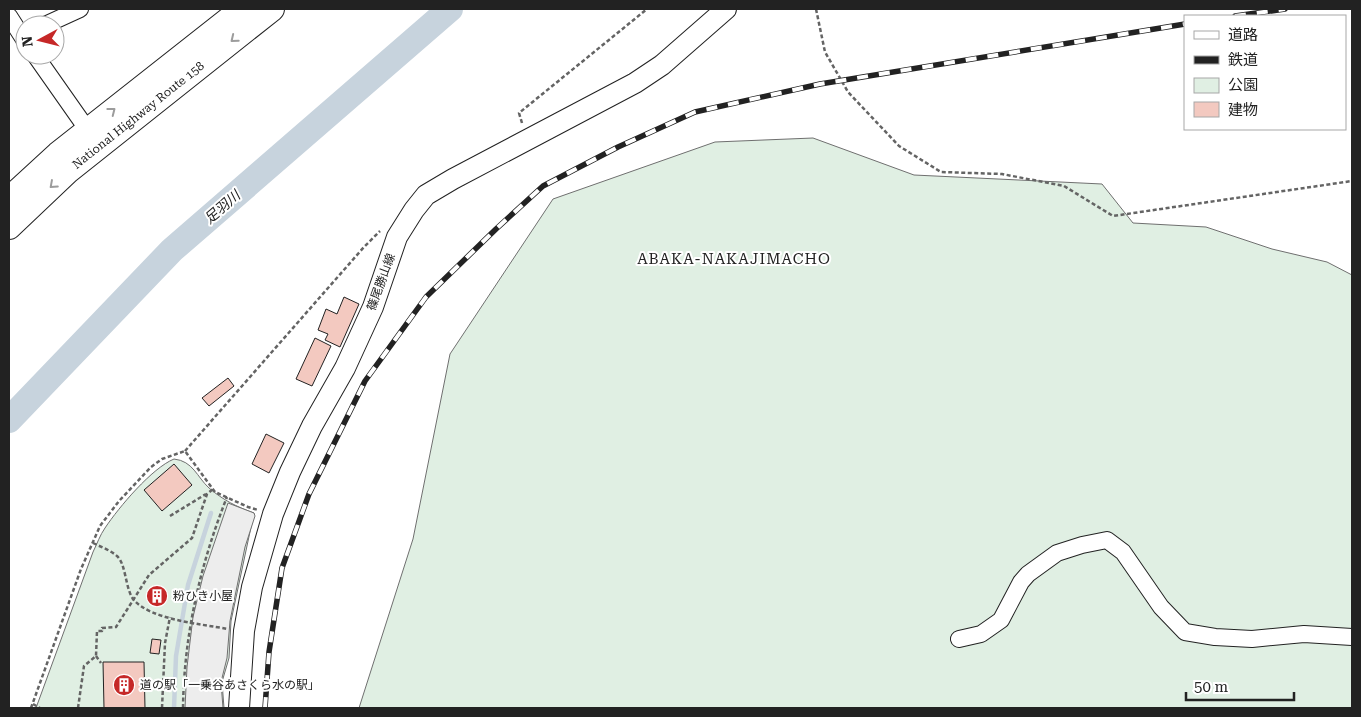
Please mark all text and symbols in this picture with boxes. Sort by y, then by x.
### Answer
north arrow [15,15,65,65]
legend [1184,15,1346,130]
text: 道路 [1228,26,1258,44]
one-way arrow [230,34,239,43]
text: N [18,35,36,48]
text: 鉄道 [1228,51,1258,69]
street label: National Highway Route 158 [70,59,207,172]
text: 公園 [1228,76,1258,94]
text: 建物 [1228,101,1258,119]
one-way arrow [107,107,116,116]
one-way arrow [49,179,58,188]
water label: 足羽川 [201,186,245,227]
district label: ABAKA-NAKAJIMACHO [637,250,831,268]
street label: 篠尾勝山線 [364,251,398,313]
building icon: 粉ひき小屋 [145,584,169,608]
place label: 粉ひき小屋 [173,589,233,603]
scale bar [1186,670,1294,702]
building icon: 道の駅「一乗谷あさくら水の駅」 [112,673,136,697]
place label: 道の駅「一乗谷あさくら水の駅」 [140,678,320,692]
text: 50 m [1194,678,1229,696]

